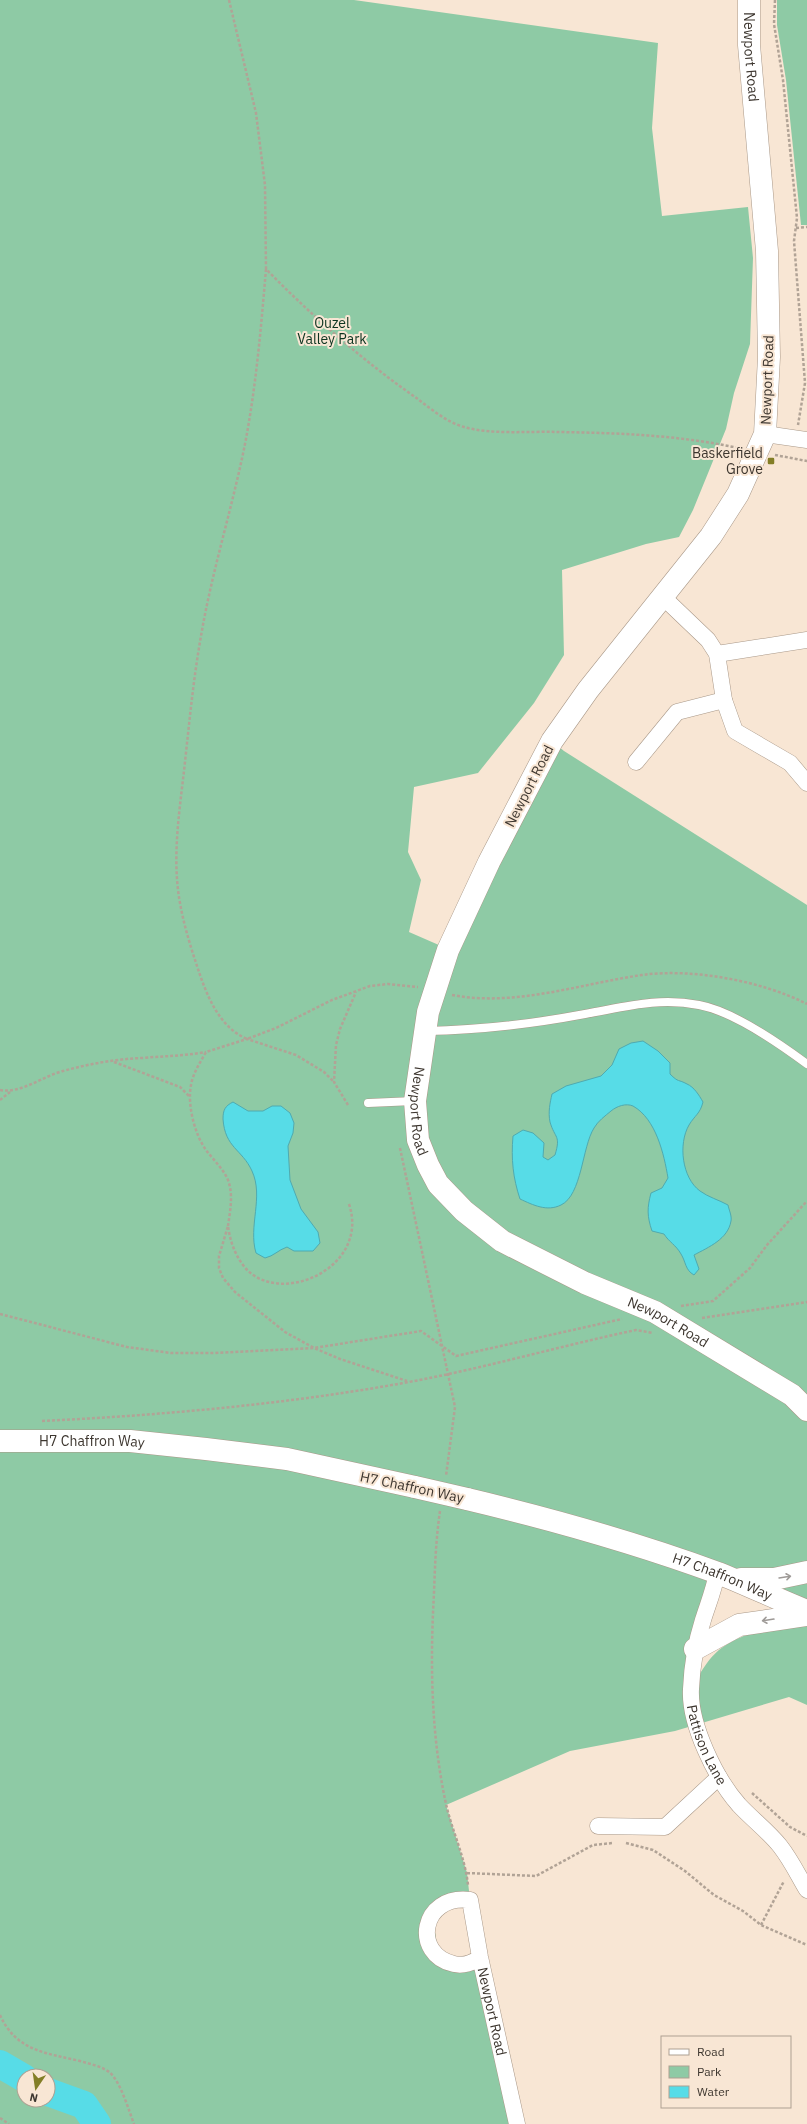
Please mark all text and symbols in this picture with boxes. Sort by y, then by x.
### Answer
street label: Newport Road [740,12,763,103]
park label: Ouzel Valley Park [297,314,367,348]
street label: Newport Road [756,335,778,425]
place label: Baskerfield Grove [692,444,763,478]
marker: Baskerfield Grove [766,456,776,466]
street label: Newport Road [501,742,557,830]
street label: Newport Road [406,1065,432,1158]
street label: Newport Road [625,1293,712,1351]
street label: H7 Chaffron Way [39,1432,146,1452]
street label: H7 Chaffron Way [358,1467,466,1507]
street label: H7 Chaffron Way [670,1549,775,1604]
one-way arrow [778,1573,791,1581]
one-way arrow [762,1616,775,1624]
street label: Pattison Lane [683,1703,731,1789]
street label: Newport Road [474,1966,511,2057]
legend [661,2036,791,2108]
text: Road [697,2044,725,2059]
text: Park [697,2064,722,2079]
north arrow [16,2068,56,2108]
text: Water [697,2084,730,2099]
text: N [28,2090,39,2105]

